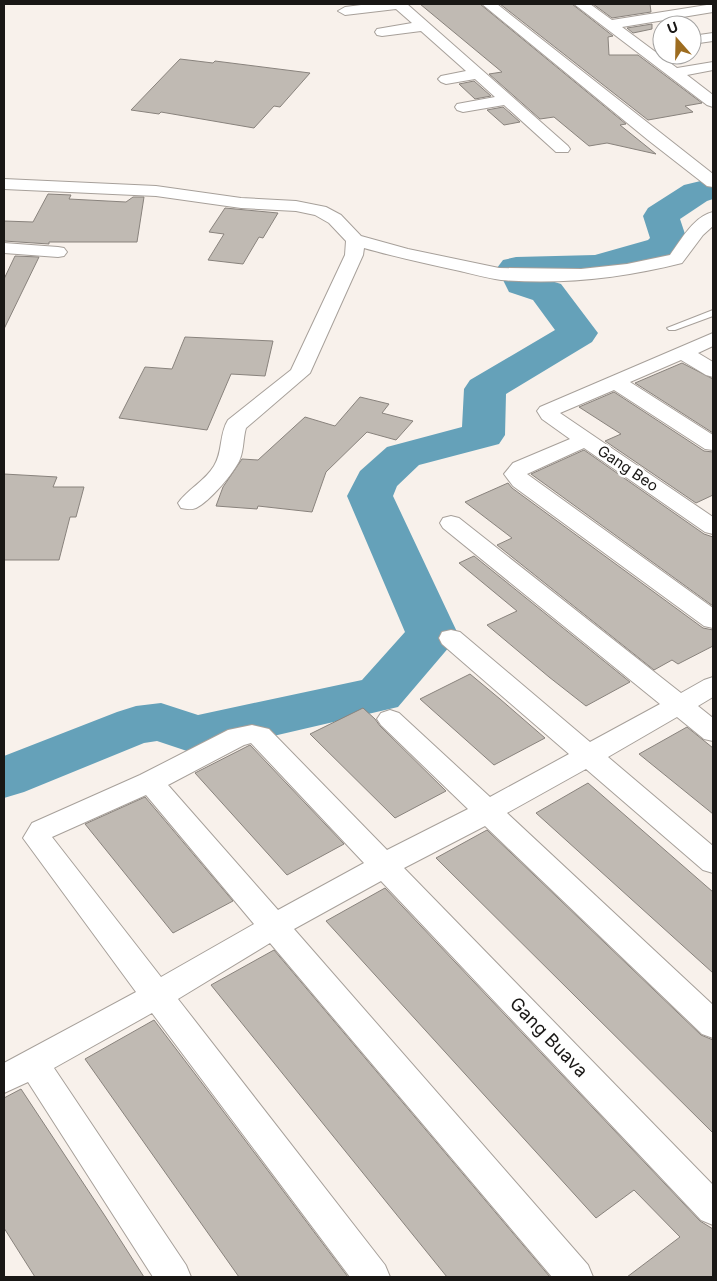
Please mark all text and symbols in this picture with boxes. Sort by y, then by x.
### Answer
north arrow [652,15,702,65]
text: U [665,18,680,37]
street label: Gang Beo [594,441,662,495]
street label: Gang Buava [506,993,592,1081]

